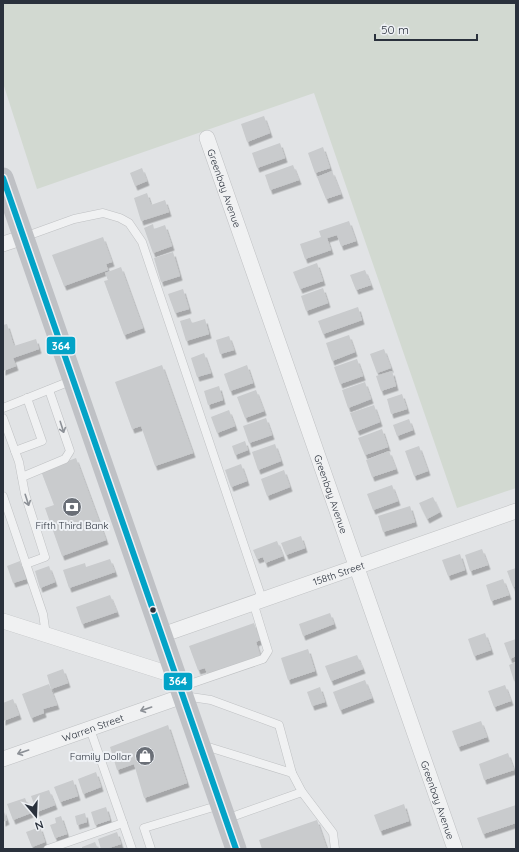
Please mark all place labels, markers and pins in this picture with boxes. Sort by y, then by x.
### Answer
bank icon: Fifth Third Bank [61,496,83,518]
place label: Fifth Third Bank [35,519,109,532]
unlabelled marker [148,605,158,615]
shop icon: Family Dollar [134,745,156,767]
place label: Family Dollar [70,750,131,763]

